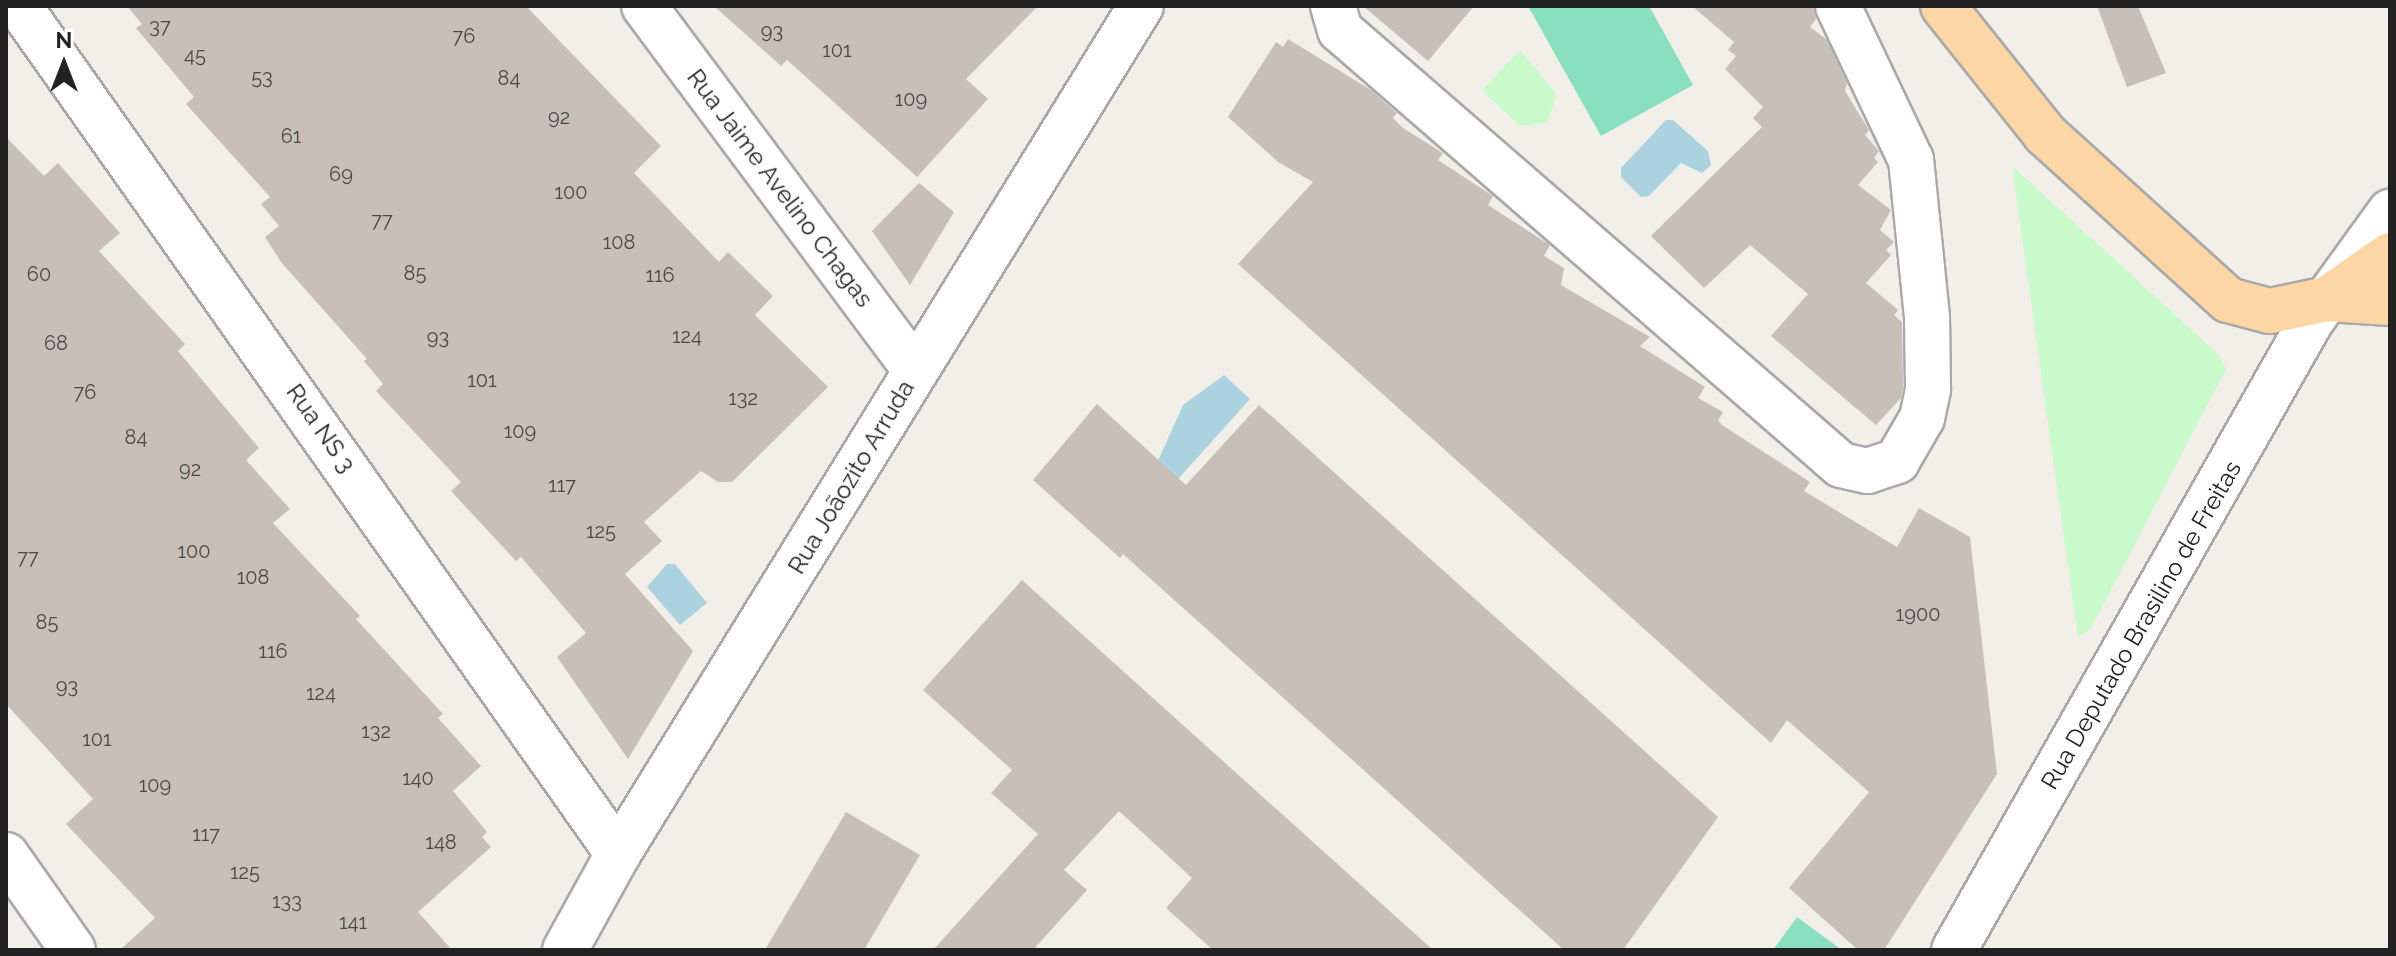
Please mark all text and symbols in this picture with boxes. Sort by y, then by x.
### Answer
house number: 37 [149,14,171,38]
house number: 93 [761,19,783,43]
north arrow [24,24,104,104]
house number: 76 [453,24,475,48]
text: N [56,27,72,53]
house number: 101 [822,38,852,62]
house number: 45 [184,43,206,67]
street label: Rua Jaime Avelino Chagas [681,63,879,313]
house number: 53 [251,65,273,89]
house number: 84 [498,66,520,90]
house number: 109 [895,87,927,111]
house number: 92 [548,105,570,129]
house number: 61 [281,124,301,148]
house number: 69 [329,162,353,186]
house number: 100 [554,180,588,204]
house number: 77 [371,208,393,232]
house number: 108 [603,230,635,254]
house number: 85 [404,261,426,285]
house number: 60 [27,262,51,286]
house number: 116 [645,263,675,287]
house number: 124 [672,324,702,348]
house number: 93 [427,325,449,349]
house number: 68 [44,331,68,355]
house number: 101 [467,368,497,392]
street label: Rua Joãozito Arruda [781,374,921,580]
street label: Rua NS 3 [280,378,362,478]
house number: 76 [74,380,96,404]
house number: 132 [728,386,758,410]
house number: 109 [504,419,536,443]
house number: 84 [125,425,147,449]
street label: Rua Deputado Brasilino de Freitas [2035,456,2247,794]
house number: 92 [179,457,201,481]
house number: 117 [548,473,576,497]
house number: 125 [586,519,616,543]
house number: 100 [177,539,211,563]
house number: 77 [17,545,39,569]
house number: 108 [237,565,269,589]
house number: 1900 [1896,602,1940,626]
house number: 85 [36,610,58,634]
house number: 116 [258,639,288,663]
house number: 93 [56,674,78,698]
house number: 124 [306,681,336,705]
house number: 132 [361,719,391,743]
house number: 101 [82,727,112,751]
house number: 140 [402,766,434,790]
house number: 109 [139,773,171,797]
house number: 117 [192,822,220,846]
house number: 148 [425,830,457,854]
house number: 125 [230,860,260,884]
house number: 133 [272,889,302,913]
house number: 141 [339,910,367,934]

